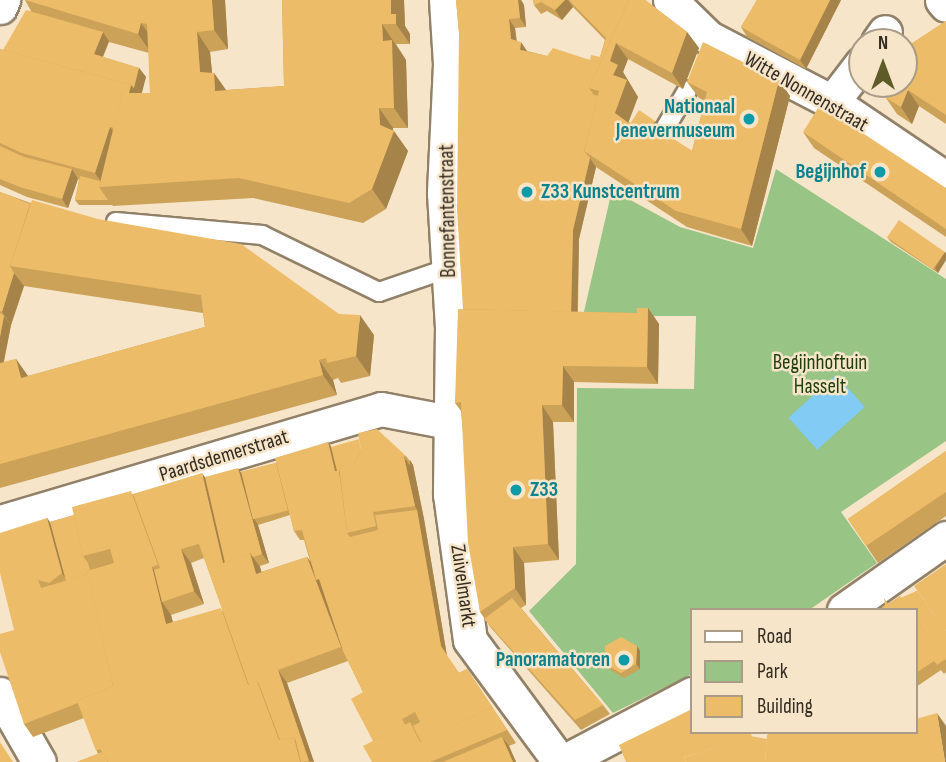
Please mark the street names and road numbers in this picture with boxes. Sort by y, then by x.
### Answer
street label: Witte Nonnenstraat [740,46,872,138]
street label: Bonnefantenstraat [434,144,462,278]
street label: Paardsdemerstraat [156,424,292,488]
street label: Zuivelmarkt [445,543,481,629]

